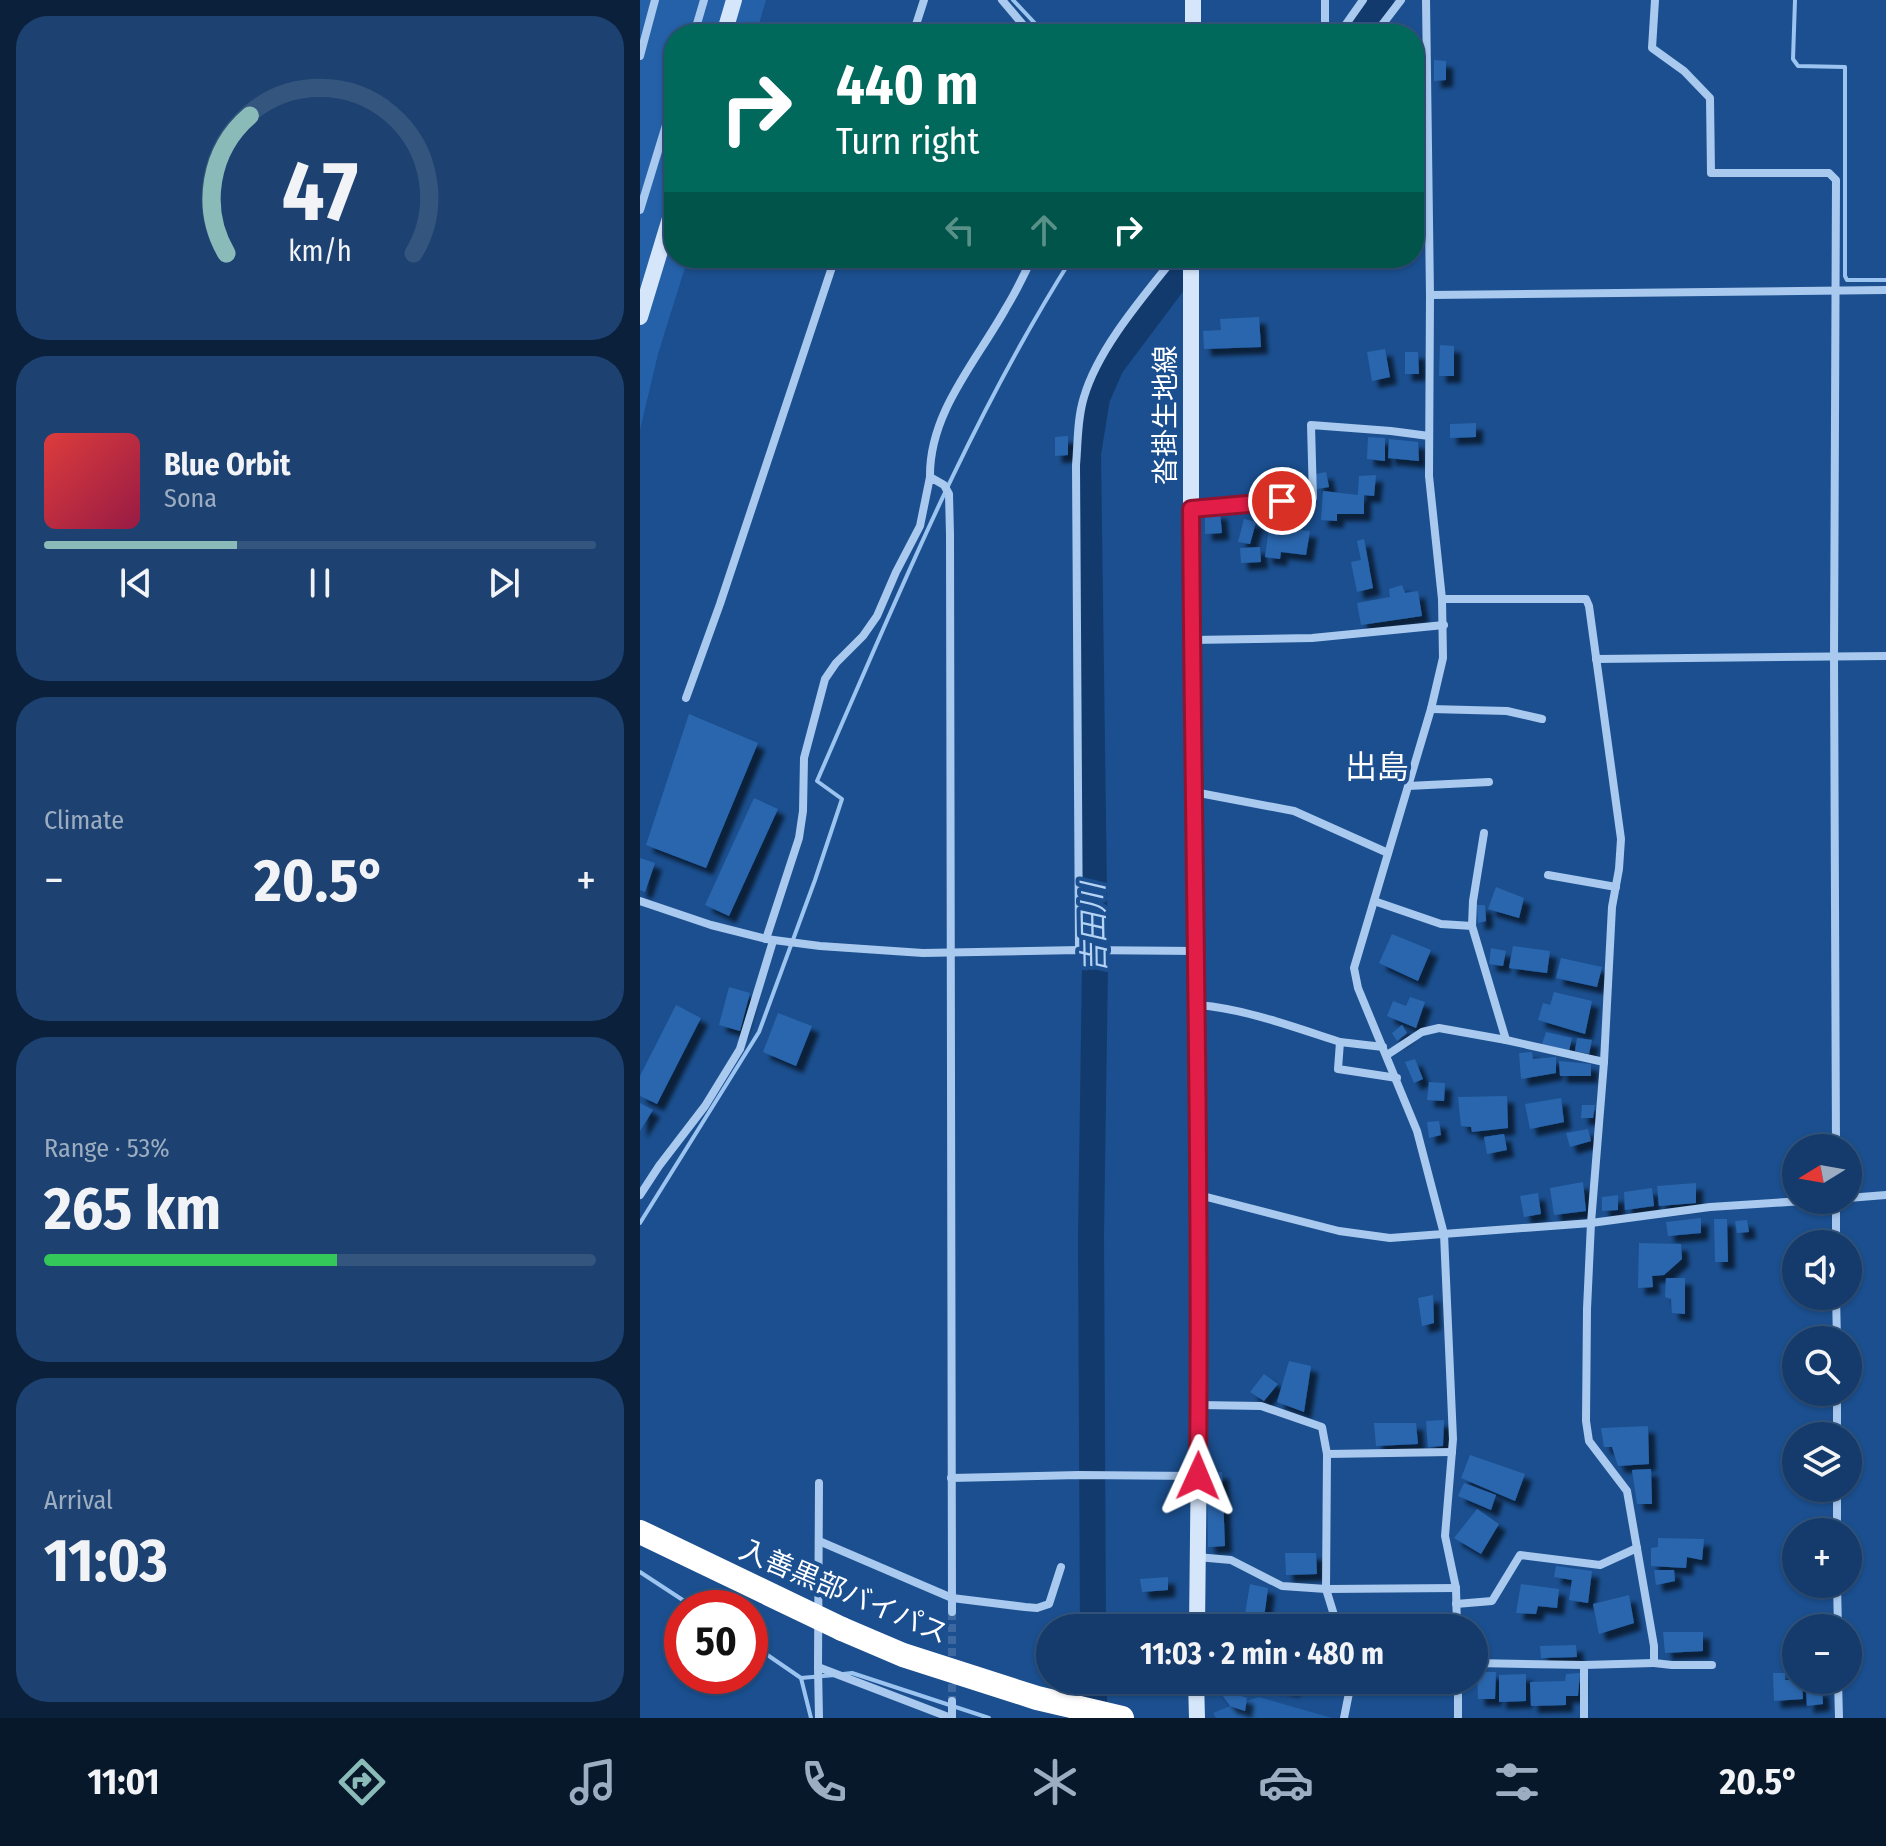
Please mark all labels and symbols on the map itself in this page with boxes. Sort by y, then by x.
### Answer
street label: 沓掛生地線 [1149,345,1182,485]
pin [1248,467,1316,535]
district label: 出島 [1345,748,1409,786]
water label: 吉田川 [1075,880,1113,973]
north arrow [1782,1134,1862,1214]
position arrow [1156,1434,1240,1518]
street label: 入善黒部バイパス [735,1533,953,1650]
speed limit sign: 50 [664,1590,768,1694]

